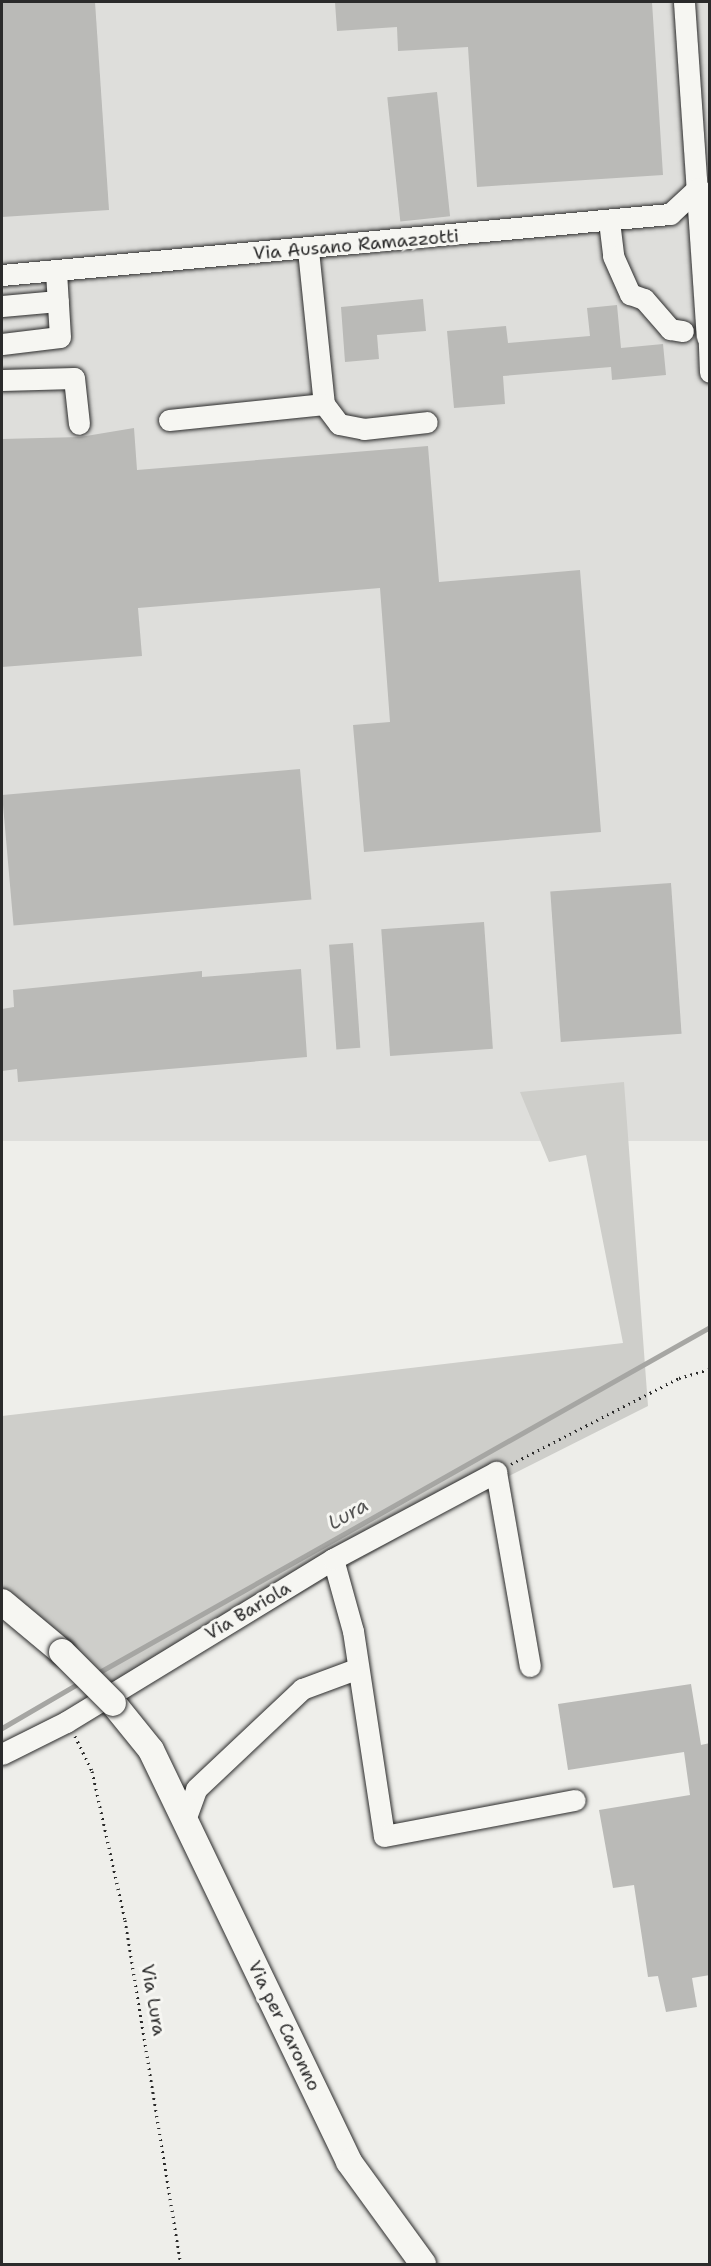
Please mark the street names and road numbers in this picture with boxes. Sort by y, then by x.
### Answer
street label: Via Ausano Ramazzotti [252,225,460,265]
street label: Via Bariola [201,1577,295,1645]
street label: Via per Caronno [243,1957,325,2095]
street label: Via Lura [136,1963,170,2037]

